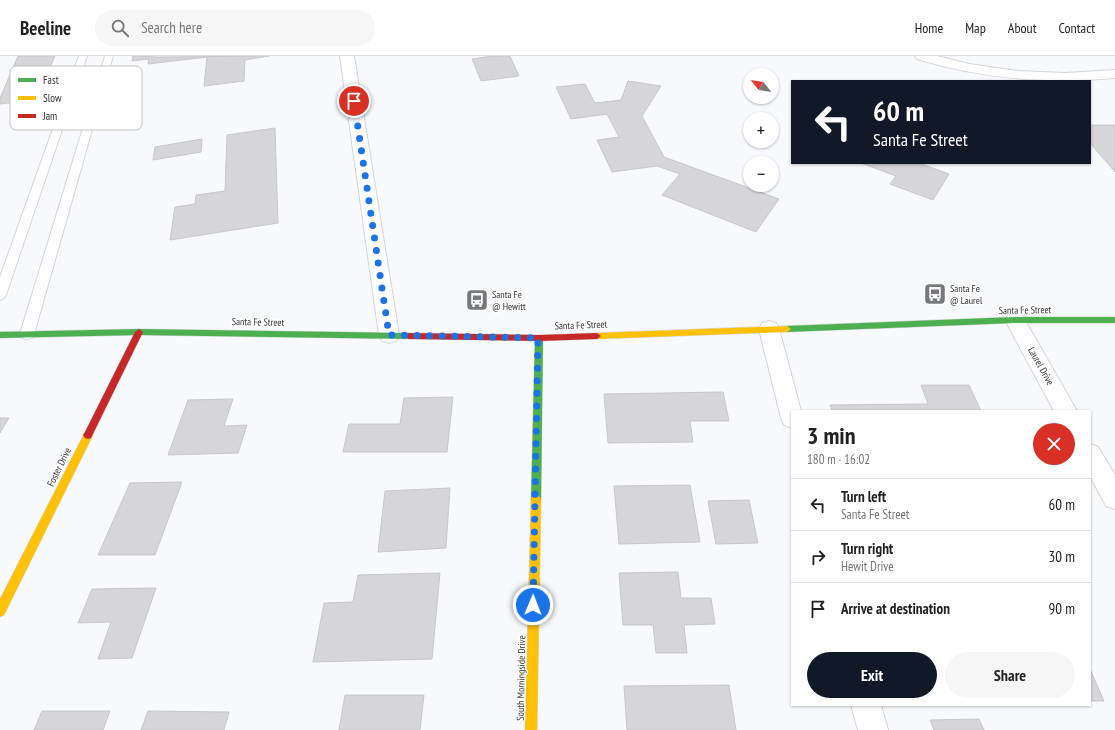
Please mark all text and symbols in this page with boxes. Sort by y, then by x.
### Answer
search box [95,10,375,46]
text: Beeline [20,16,71,40]
icon: search [109,17,131,39]
text: Search here [141,18,202,37]
text: Home [915,19,943,37]
text: Map [965,19,986,37]
text: About [1008,19,1037,37]
text: Contact [1059,19,1095,37]
legend [10,66,142,130]
north arrow [743,68,779,104]
map controls [743,68,779,192]
text: Fast [43,73,59,87]
pin [337,84,371,118]
icon: arrive [343,90,365,112]
text: Slow [43,91,62,105]
text: 60 m [873,92,924,129]
icon: left [807,96,859,148]
text: Jam [42,109,57,123]
button: + [743,112,779,148]
text: Santa Fe Street [873,128,968,151]
button: − [743,156,779,192]
bus stop icon: Santa Fe @ Laurel [922,281,948,307]
place label: Santa Fe @ Laurel [950,282,983,307]
bus stop icon: Santa Fe @ Hewitt [464,287,490,313]
place label: Santa Fe @ Hewitt [492,288,526,313]
street label: Santa Fe Street [999,303,1052,317]
street label: Santa Fe Street [232,315,285,329]
street label: Santa Fe Street [554,318,608,332]
street label: Laurel Drive [1025,345,1057,387]
text: 3 min [807,420,855,451]
button: close [1033,423,1075,465]
street label: Foster Drive [44,445,74,489]
text: 180 m · 16:02 [807,451,870,468]
text: Turn left [841,487,886,506]
icon: left [807,494,829,516]
text: 60 m [1049,495,1075,514]
text: Santa Fe Street [841,506,909,523]
text: Turn right [841,539,893,558]
icon: right [807,546,829,568]
text: 30 m [1049,547,1075,566]
text: Hewit Drive [841,558,894,575]
position arrow [512,584,554,626]
icon: arrive [807,598,829,620]
text: Arrive at destination [841,599,950,618]
text: 90 m [1049,599,1075,618]
street label: South Morningside Drive [514,635,528,721]
button: Exit [807,652,937,698]
button: Share [945,652,1075,698]

